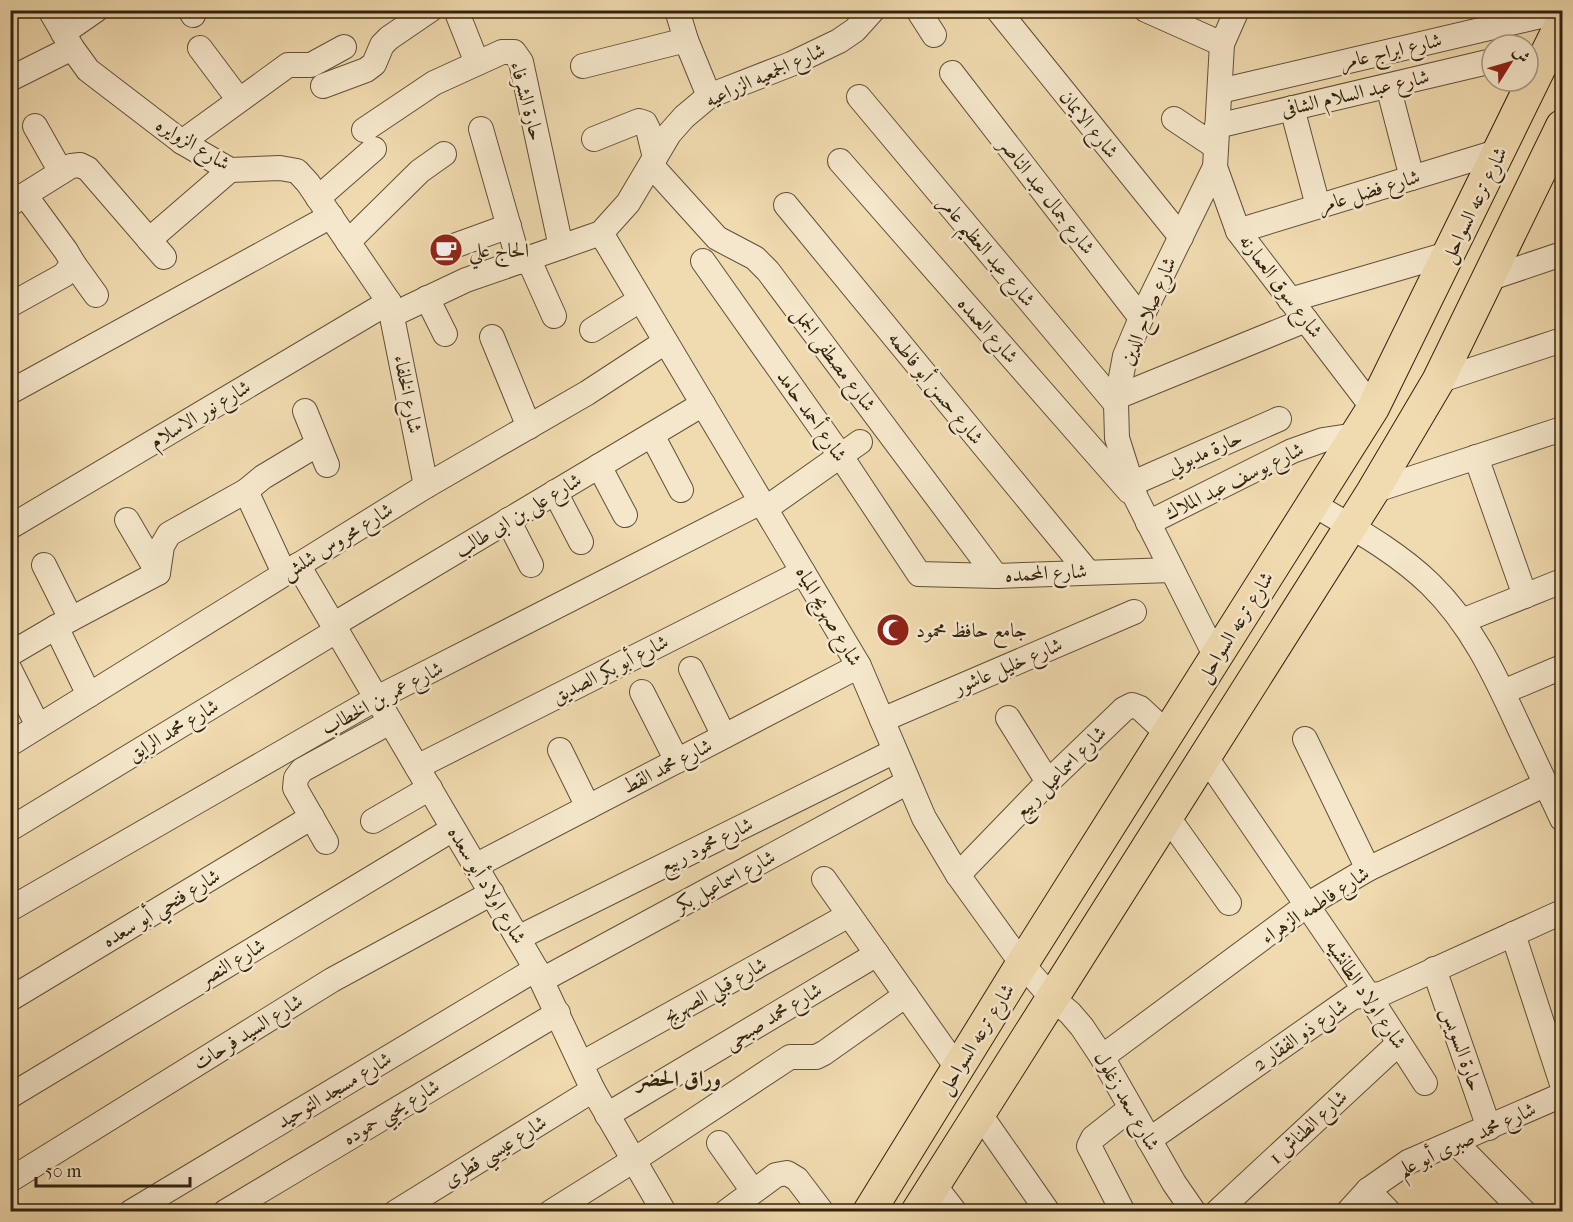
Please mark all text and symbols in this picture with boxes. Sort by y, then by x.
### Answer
street label: شارع ابراج عامر [1338,28,1445,80]
north arrow [1480,33,1540,93]
street label: شارع الجمعيه الزراعيه [701,38,831,117]
text: ش [1509,42,1534,66]
street label: حارة الشرفاء [503,59,549,144]
street label: شارع عبد السلام الشافى [1279,65,1433,127]
street label: شارع الايمان [1050,85,1123,166]
street label: شارع الزوايره [149,113,234,180]
street label: شارع جمال عبد الناصر [988,132,1100,263]
street label: شارع ترعه السواحل [1436,143,1517,269]
street label: شارع فضل عامر [1315,165,1424,223]
street label: شارع عبد العظيم عامر [928,191,1040,316]
street label: شارع سوق العمارنه [1230,230,1327,346]
cafe icon: الحاج علي [428,232,464,268]
place label: الحاج علي [469,239,529,270]
street label: شارع صلاح الدين [1115,253,1187,371]
street label: شارع العمده [948,292,1023,372]
street label: شارع مصطفى الجمل [782,302,881,419]
street label: شارع حسن أبو فاطمه [879,325,991,453]
street label: شارع الخلفاء [383,353,427,436]
street label: شارع أحمد حامد [767,364,854,469]
street label: شارع نور الاسلام [145,375,258,458]
street label: حارة مدبولي [1164,426,1247,482]
street label: شارع يوسف عبد الملاك [1161,437,1310,530]
street label: شارع على بن ابى طالب [450,468,589,567]
street label: شارع محروس شلش [277,498,400,589]
street label: شارع المحمده [1004,559,1088,593]
street label: شارع صهريج المياه [786,562,867,673]
street label: شارع ترعه السواحل [1192,567,1283,690]
mosque icon: جامع حافظ محمود [875,612,911,648]
place label: جامع حافظ محمود [916,619,1027,648]
street label: شارع أبو بكر الصديق [547,627,675,714]
street label: شارع خليل عاشور [948,633,1068,706]
street label: شارع عمر بن الخطاب [317,656,450,745]
street label: شارع محمد الرايق [123,694,226,771]
street label: شارع اسماعيل ربيع [1009,721,1115,827]
street label: شارع محمد القط [618,734,718,804]
street label: شارع محمود ربيع [655,812,759,883]
street label: شارع اولاد أبو سعده [438,821,534,951]
street label: شارع اسماعيل بكر [669,845,782,923]
street label: شارع فتحي أبو سعده [96,861,228,958]
street label: شارع فاطمه الزهراء [1257,861,1377,954]
street label: شارع النصر [193,933,272,997]
street label: شارع اولاد الطانشيه [1316,935,1411,1057]
street label: شارع قبلي الصهريج [659,952,774,1035]
street label: شارع محمد صبحى [720,978,829,1059]
street label: شارع ترعه السواحل [933,979,1024,1102]
street label: شارع السيد فرحات [189,989,310,1080]
street label: شارع ذو الفقار 2 [1248,994,1355,1081]
street label: حارة السويس [1435,1004,1487,1095]
street label: شارع مسجد التوحيد [273,1047,399,1138]
street label: شارع سعد زغلول [1084,1047,1165,1158]
district label: وراق الحضر [634,1066,721,1093]
street label: شارع يحيي حموده [339,1074,447,1156]
street label: شارع الطناش 1 [1264,1085,1356,1173]
street label: شارع محمد صبرى أبو علم [1393,1094,1543,1189]
street label: شارع عيسي قطرى [439,1110,555,1198]
scale bar [36,1150,190,1188]
text: 50 m [45,1161,82,1182]

